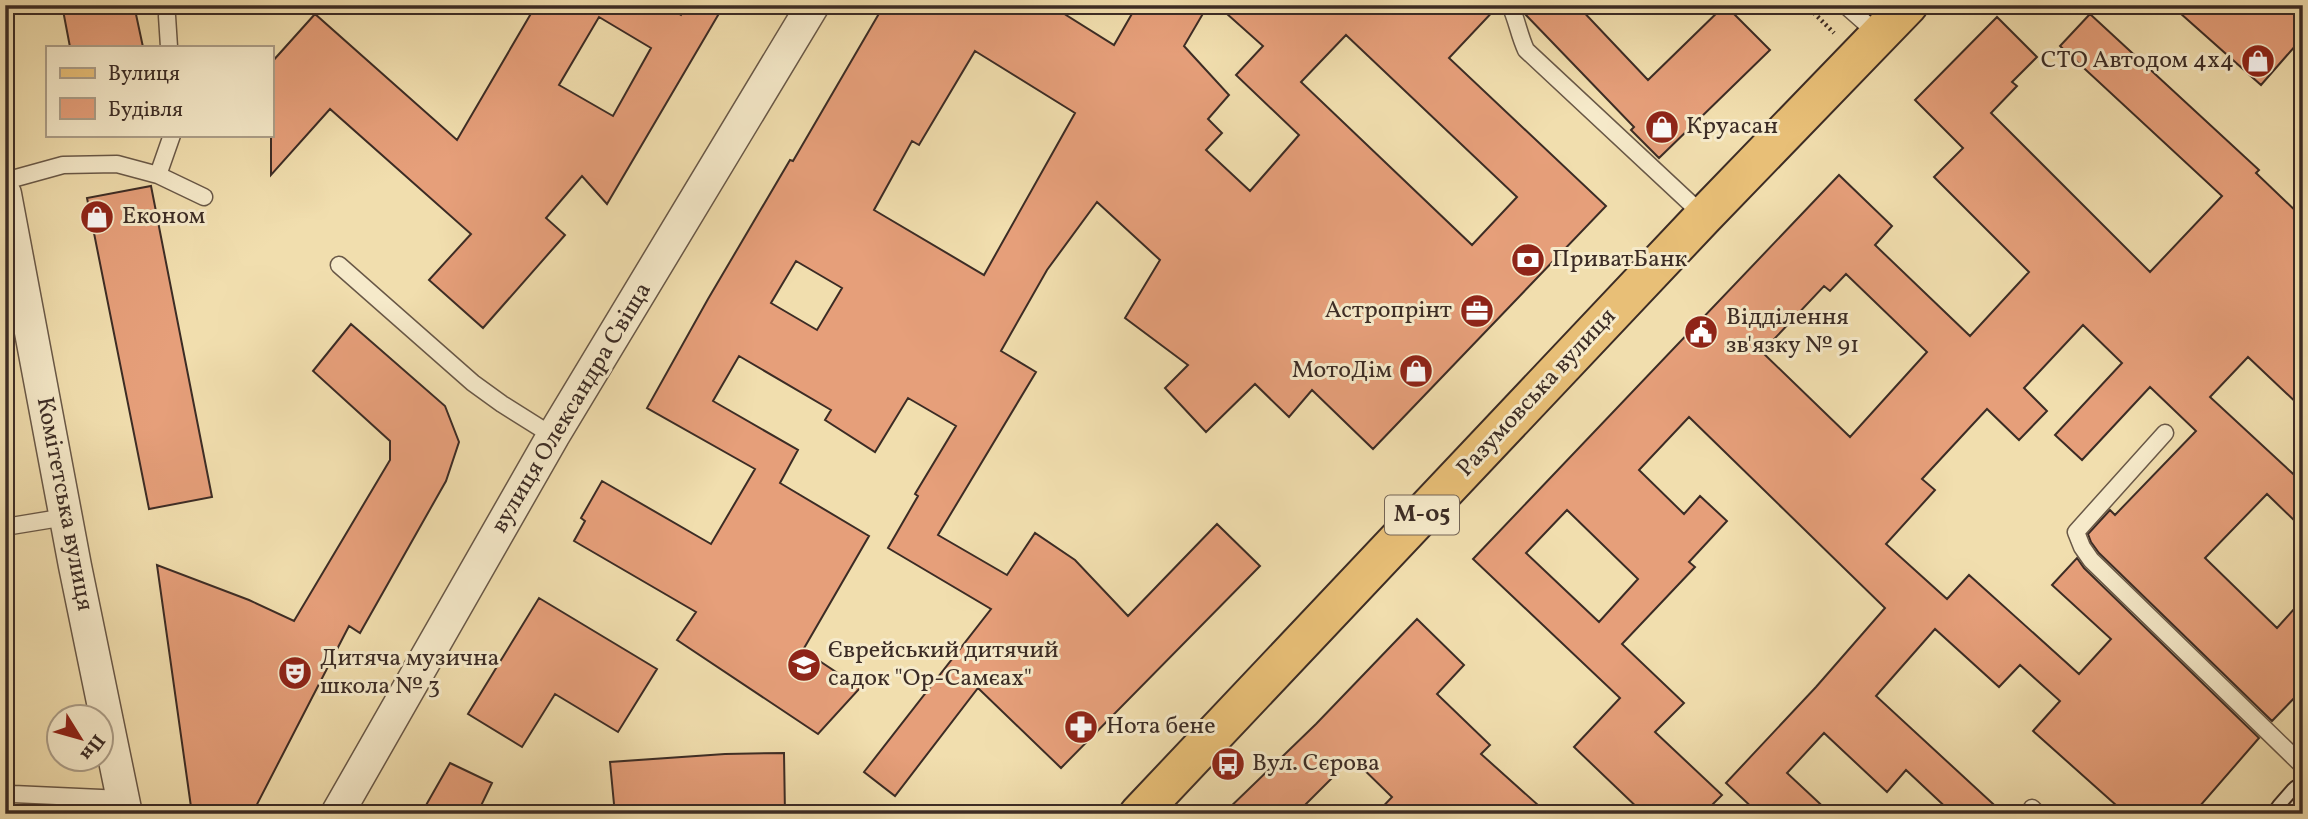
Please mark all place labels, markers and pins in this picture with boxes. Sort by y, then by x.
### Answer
shop icon: СТО Автодом 4х4 [2239,42,2277,80]
place label: СТО Автодом 4х4 [2041,44,2234,78]
shop icon: Круасан [1643,108,1681,146]
place label: Круасан [1686,110,1778,144]
shop icon: Економ [78,198,116,236]
place label: Економ [122,200,205,234]
bank icon: ПриватБанк [1509,241,1547,279]
place label: ПриватБанк [1552,243,1688,277]
office icon: Астропрінт [1458,292,1496,330]
place label: Астропрінт [1325,294,1452,328]
place label: Відділення зв'язку № 91 [1726,301,1859,363]
public building icon: Відділення зв'язку № 91 [1682,313,1720,351]
shop icon: МотоДім [1397,352,1435,390]
place label: МотоДім [1292,354,1392,388]
place label: Єврейський дитячий садок "Ор-Самєах" [828,634,1059,696]
place label: Дитяча музична школа № 3 [320,642,499,704]
school or university icon: Єврейський дитячий садок "Ор-Самєах" [785,646,823,684]
theatre icon: Дитяча музична школа № 3 [276,654,314,692]
pharmacy icon: Нота бене [1062,708,1100,746]
place label: Нота бене [1106,710,1216,744]
bus stop icon: Вул. Сєрова [1209,745,1247,783]
place label: Вул. Сєрова [1252,747,1380,781]

